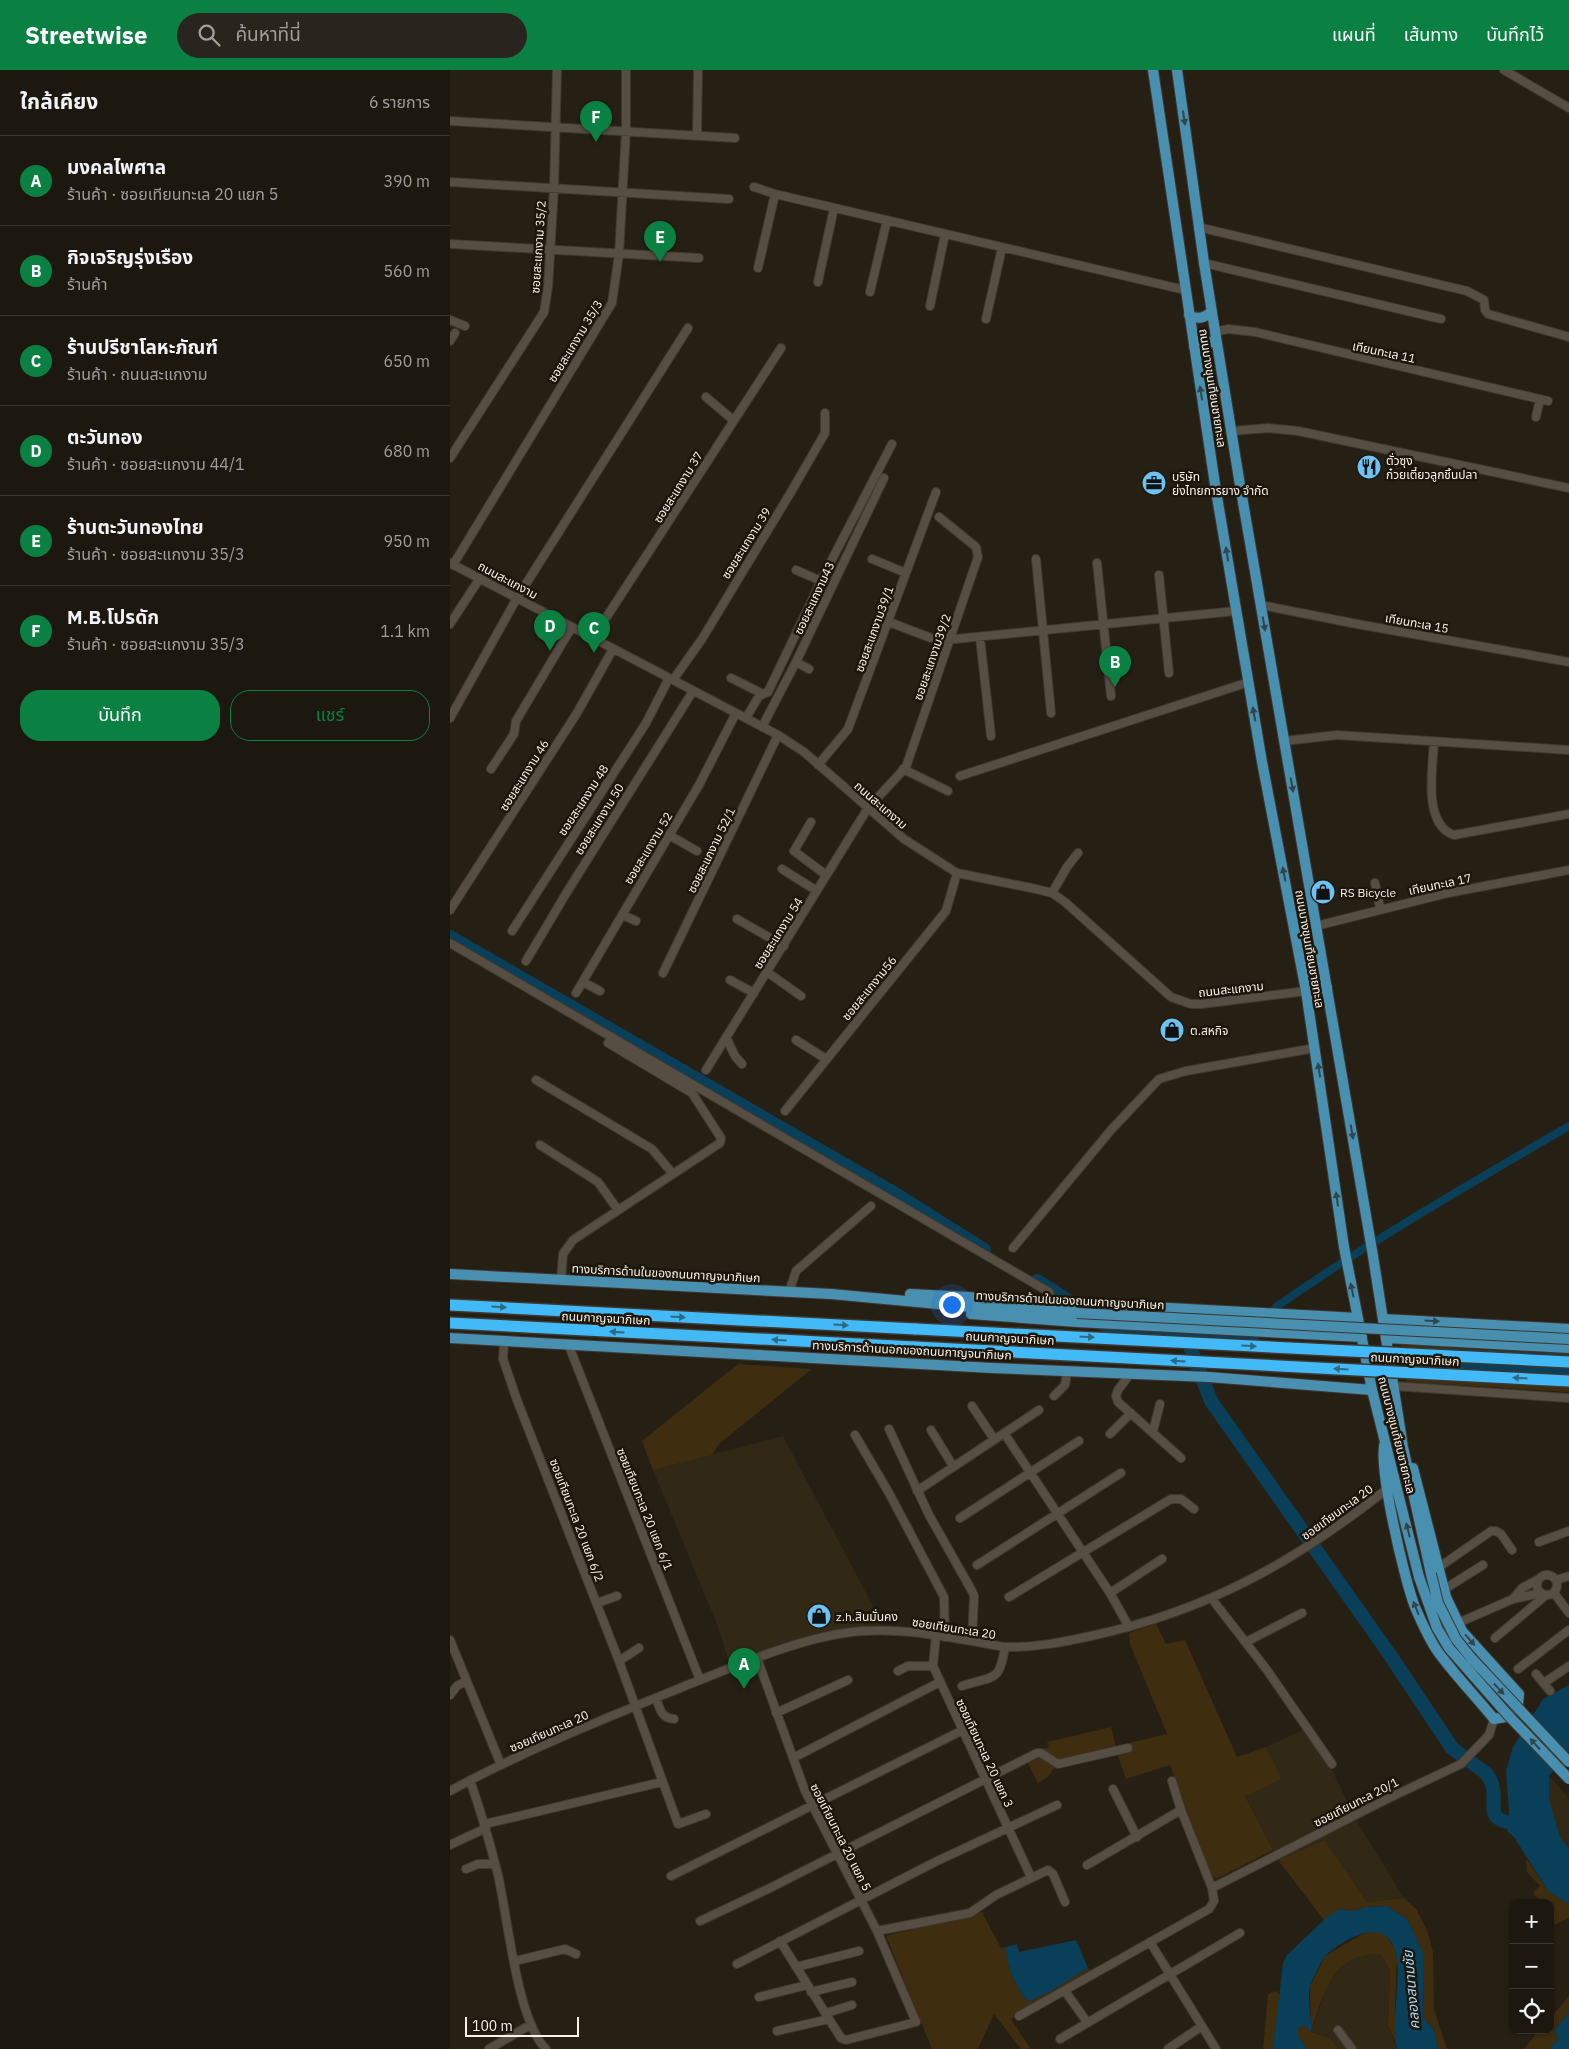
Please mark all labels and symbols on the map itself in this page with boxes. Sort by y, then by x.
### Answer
pin: F [580,101,612,142]
one-way arrow [1180,111,1188,127]
street label: ซอยสะแกงาม 35/2 [527,200,549,294]
pin: E [644,221,676,262]
street label: ซอยสะแกงาม 35/3 [545,297,605,385]
street label: ถนนบางขุนเทียนชายทะเล [1196,328,1230,448]
street label: เทียนทะเล 11 [1351,338,1417,366]
one-way arrow [1197,385,1205,401]
street label: ซอยสะแกงาม 37 [650,448,706,526]
place label: ตั่วซุง ก๋วยเตี๋ยวลูกชิ้นปลา [1386,452,1477,482]
restaurant icon: ตั่วซุง ก๋วยเตี๋ยวลูกชิ้นปลา [1356,454,1382,480]
place label: บริษัท ย่งไทยการยาง จำกัด [1172,469,1269,498]
office icon: บริษัท ย่งไทยการยาง จำกัด [1141,470,1167,496]
street label: ซอยสะแกงาม 39 [718,504,774,582]
one-way arrow [1222,546,1230,562]
street label: ถนนสะแกงาม [476,558,540,602]
street label: ซอยสะแกงาม43 [791,559,837,637]
street label: ซอยสะแกงาม39/1 [851,584,897,674]
pin: D [534,610,566,651]
street label: เทียนทะเล 15 [1384,610,1450,636]
pin: C [578,612,610,653]
street label: ซอยสะแกงาม39/2 [910,612,954,702]
one-way arrow [1261,617,1269,633]
pin: B [1099,646,1131,687]
one-way arrow [1250,706,1258,722]
street label: ซอยสะแกงาม 46 [496,736,552,814]
street label: ซอยสะแกงาม 48 [555,762,611,838]
one-way arrow [1288,777,1296,793]
street label: ถนนสะแกงาม [851,778,911,832]
street label: ซอยสะแกงาม 50 [571,780,627,858]
street label: ซอยสะแกงาม 52/1 [684,805,738,895]
street label: ซอยสะแกงาม 52 [621,809,675,887]
one-way arrow [1280,866,1288,881]
street label: เทียนทะเล 17 [1407,870,1473,898]
shop icon: RS Bicycle [1310,879,1336,905]
place label: RS Bicycle [1340,885,1397,900]
street label: ถนนบางขุนเทียนชายทะเล [1292,889,1328,1009]
street label: ซอยสะแกงาม 54 [750,894,806,972]
street label: ซอยสะแกงาม56 [838,953,900,1023]
street label: ถนนสะแกงาม [1198,978,1264,1000]
shop icon: ต.สหกิจ [1159,1017,1185,1043]
place label: ต.สหกิจ [1190,1023,1228,1038]
one-way arrow [1314,1062,1322,1078]
one-way arrow [1348,1124,1356,1140]
one-way arrow [1333,1191,1341,1207]
street label: ทางบริการด้านในของถนนกาญจนาภิเษก [571,1261,761,1285]
one-way arrow [1348,1282,1356,1298]
street label: ทางบริการด้านในของถนนกาญจนาภิเษก [975,1288,1165,1312]
your location [939,1292,965,1318]
one-way arrow [491,1304,507,1312]
street label: ถนนกาญจนาภิเษก [561,1308,651,1328]
one-way arrow [671,1313,687,1321]
one-way arrow [1424,1318,1440,1326]
one-way arrow [833,1321,849,1329]
one-way arrow [609,1327,625,1335]
street label: ถนนกาญจนาภิเษก [965,1328,1055,1348]
one-way arrow [1079,1334,1095,1342]
one-way arrow [771,1336,787,1344]
street label: ทางบริการด้านนอกของถนนกาญจนาภิเษก [812,1337,1012,1363]
one-way arrow [1242,1342,1258,1350]
street label: ถนนกาญจนาภิเษก [1370,1349,1460,1369]
one-way arrow [1170,1356,1186,1364]
one-way arrow [1332,1365,1348,1373]
one-way arrow [1512,1374,1528,1382]
street label: ถนนบางขุนเทียนชายทะเล [1375,1375,1419,1495]
street label: ซอยเทียนทะเล 20 แยก 6/1 [614,1446,676,1572]
street label: ซอยเทียนทะเล 20 แยก 6/2 [547,1456,607,1584]
street label: ซอยเทียนทะเล 20 [1298,1481,1376,1543]
one-way arrow [1404,1522,1412,1537]
one-way arrow [1412,1601,1420,1615]
shop icon: z.h.สินมั่นคง [806,1603,832,1629]
place label: z.h.สินมั่นคง [836,1608,898,1624]
street label: ซอยเทียนทะเล 20 [911,1614,997,1642]
one-way arrow [1464,1633,1475,1646]
pin: A [728,1648,760,1689]
one-way arrow [1494,1682,1505,1695]
street label: ซอยเทียนทะเล 20 แยก 3 [953,1696,1017,1810]
street label: ซอยเทียนทะเล 20 [507,1707,591,1755]
one-way arrow [1529,1738,1541,1750]
street label: ซอยเทียนทะล 20/1 [1311,1774,1401,1830]
street label: ซอยเทียนทะเล 20 แยก 5 [807,1781,875,1893]
water label: คลองสนามชัย [1398,1948,1423,2030]
scale bar [465,2014,579,2037]

